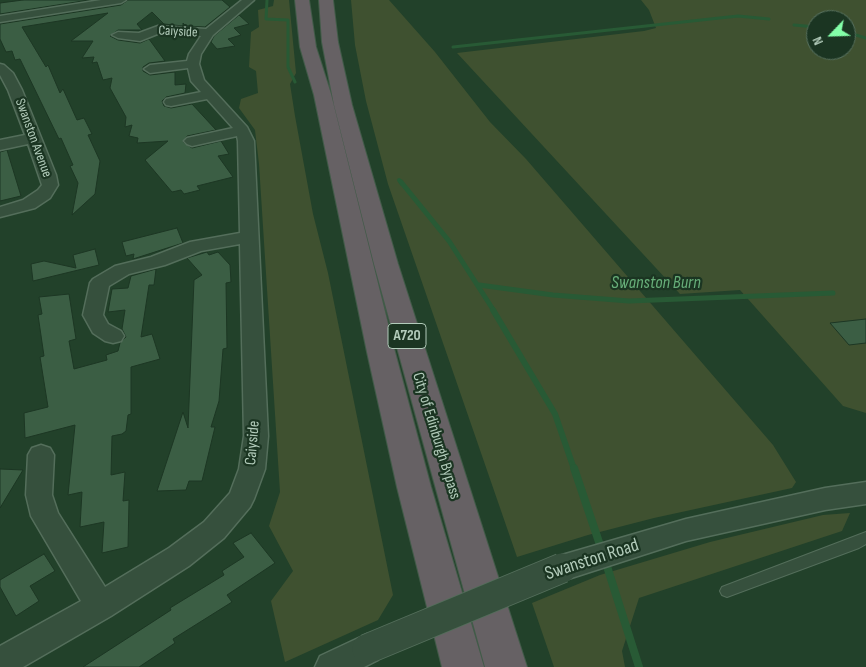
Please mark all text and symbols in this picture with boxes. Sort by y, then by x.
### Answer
north arrow [806,10,856,60]
street label: Caiyside [158,23,198,41]
text: N [808,34,827,48]
street label: Swanston Avenue [11,96,55,180]
water label: Swanston Burn [611,272,701,294]
road number: A720 [388,324,426,348]
street label: City of Edinburgh Bypass [408,370,464,502]
street label: Caiyside [241,420,265,466]
street label: Swanston Road [542,534,642,586]

